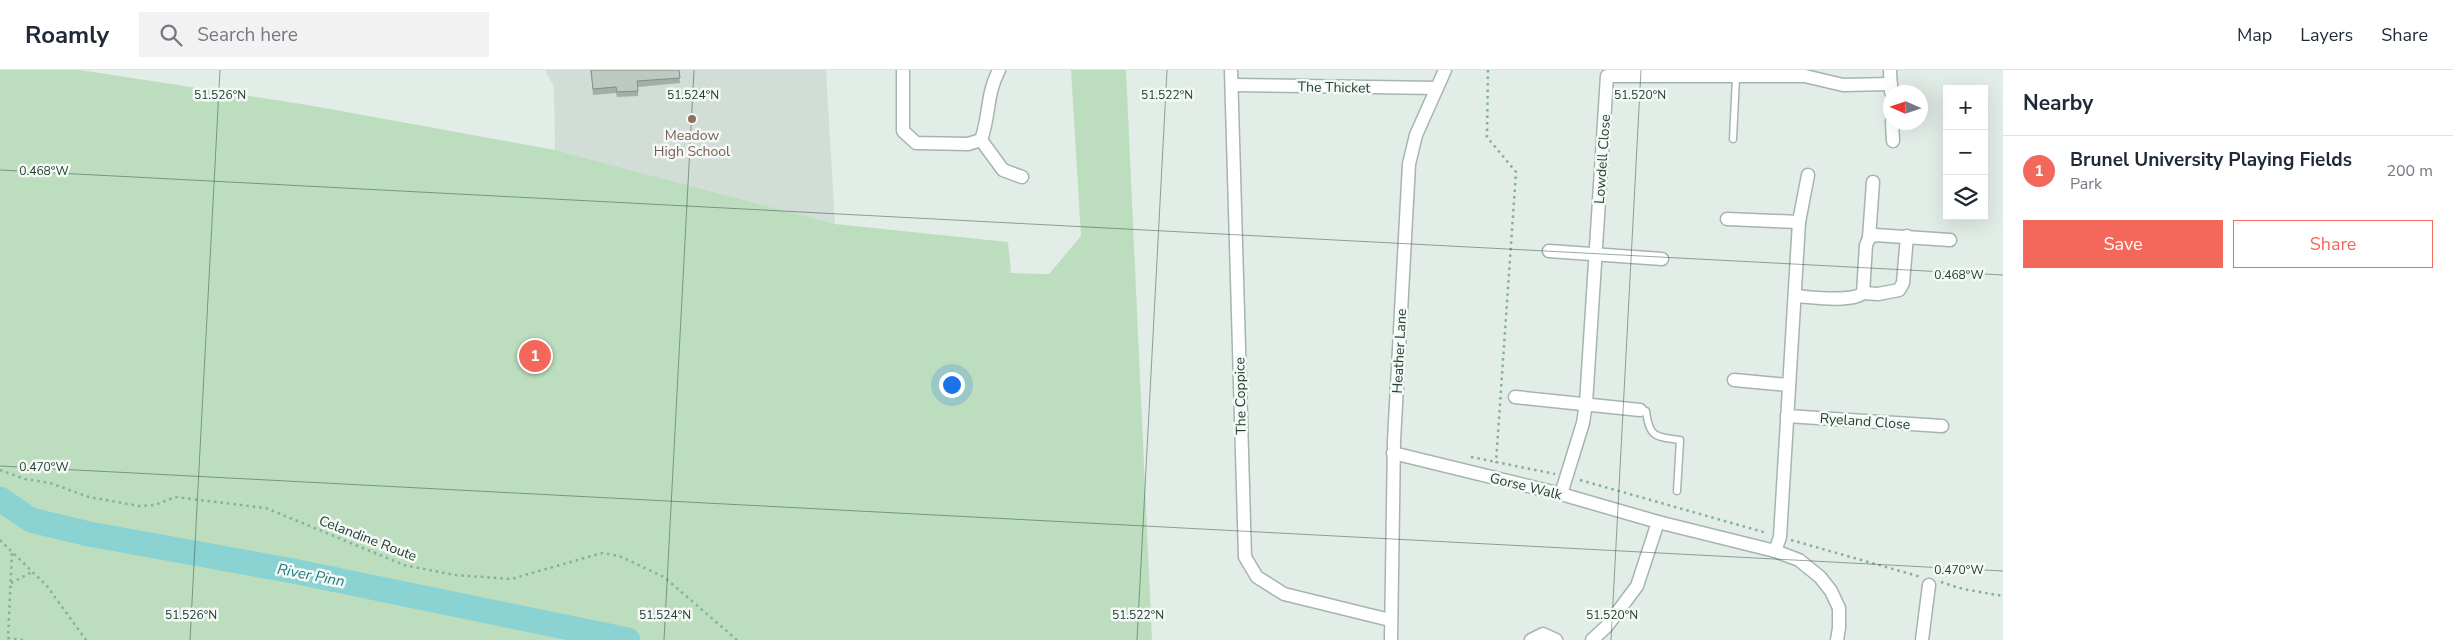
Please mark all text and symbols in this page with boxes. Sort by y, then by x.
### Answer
search box [139,12,489,57]
text: Roamly [25,19,109,51]
icon: search [157,21,185,49]
text: Search here [197,22,298,48]
text: Map [2237,23,2272,47]
text: Layers [2300,23,2353,47]
text: Share [2381,23,2428,47]
street label: The Thicket [1297,77,1371,98]
north arrow [1883,85,1928,130]
map controls [1943,85,1988,220]
button: + [1943,85,1988,130]
text: 51.526°N [194,87,246,103]
text: 51.524°N [667,87,719,103]
text: 51.522°N [1141,87,1193,103]
text: 51.520°N [1614,87,1666,103]
text: Nearby [2023,89,2093,117]
marker: Meadow High School [686,113,698,125]
street label: Lowdell Close [1590,114,1615,205]
place label: Meadow High School [654,126,731,161]
button: − [1943,130,1988,175]
text: Brunel University Playing Fields [2070,147,2352,173]
text: 1 [2034,160,2044,182]
text: 200 m [2386,160,2433,182]
text: 0.468°W [19,163,69,179]
text: Park [2070,173,2102,195]
button: layers [1943,175,1988,220]
button: Save [2023,220,2223,268]
button: Share [2233,220,2433,268]
text: 0.468°W [1934,267,1984,283]
street label: Heather Lane [1388,308,1411,394]
pin: 1 [519,337,551,375]
street label: The Coppice [1230,357,1251,435]
your location [939,372,965,398]
street label: Ryeland Close [1819,409,1911,434]
text: 0.470°W [19,459,69,475]
street label: Gorse Walk [1488,468,1565,505]
street label: Celandine Route [316,511,420,566]
water label: River Pinn [276,559,346,591]
text: 0.470°W [1934,562,1984,578]
text: 51.526°N [165,607,217,623]
text: 51.524°N [639,607,691,623]
text: 51.522°N [1112,607,1164,623]
text: 51.520°N [1586,607,1638,623]

